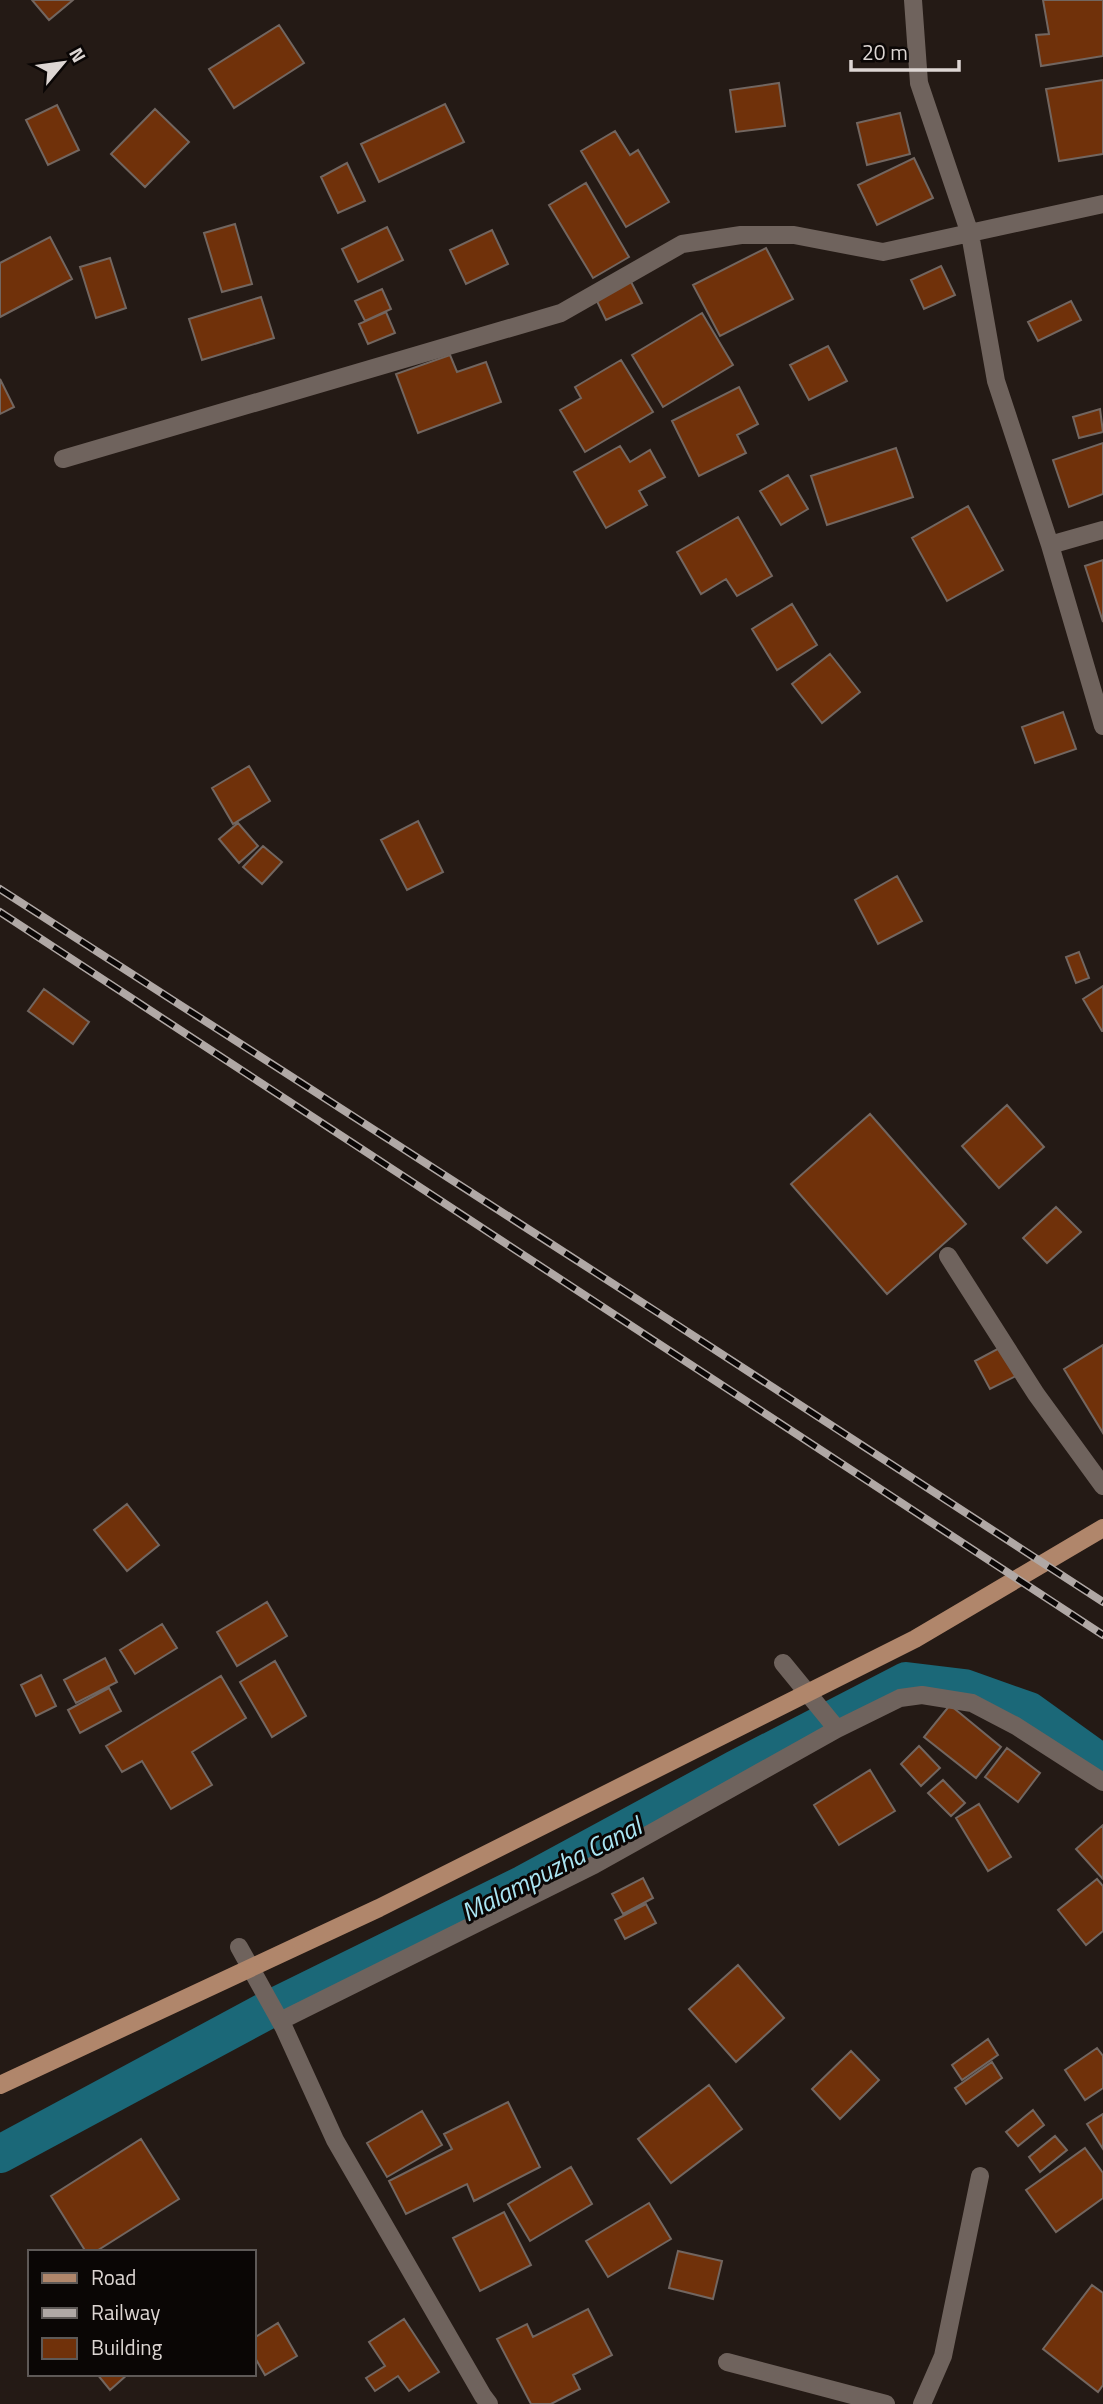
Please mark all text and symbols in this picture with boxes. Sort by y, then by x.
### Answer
north arrow [28,28,98,98]
scale bar [851,28,960,72]
text: 20 m [862,36,908,68]
text: N [62,42,94,67]
water label: Malampuzha Canal [454,1805,651,1931]
legend [28,2250,256,2376]
text: Road [91,2261,136,2293]
text: Railway [91,2296,160,2328]
text: Building [91,2331,163,2363]

